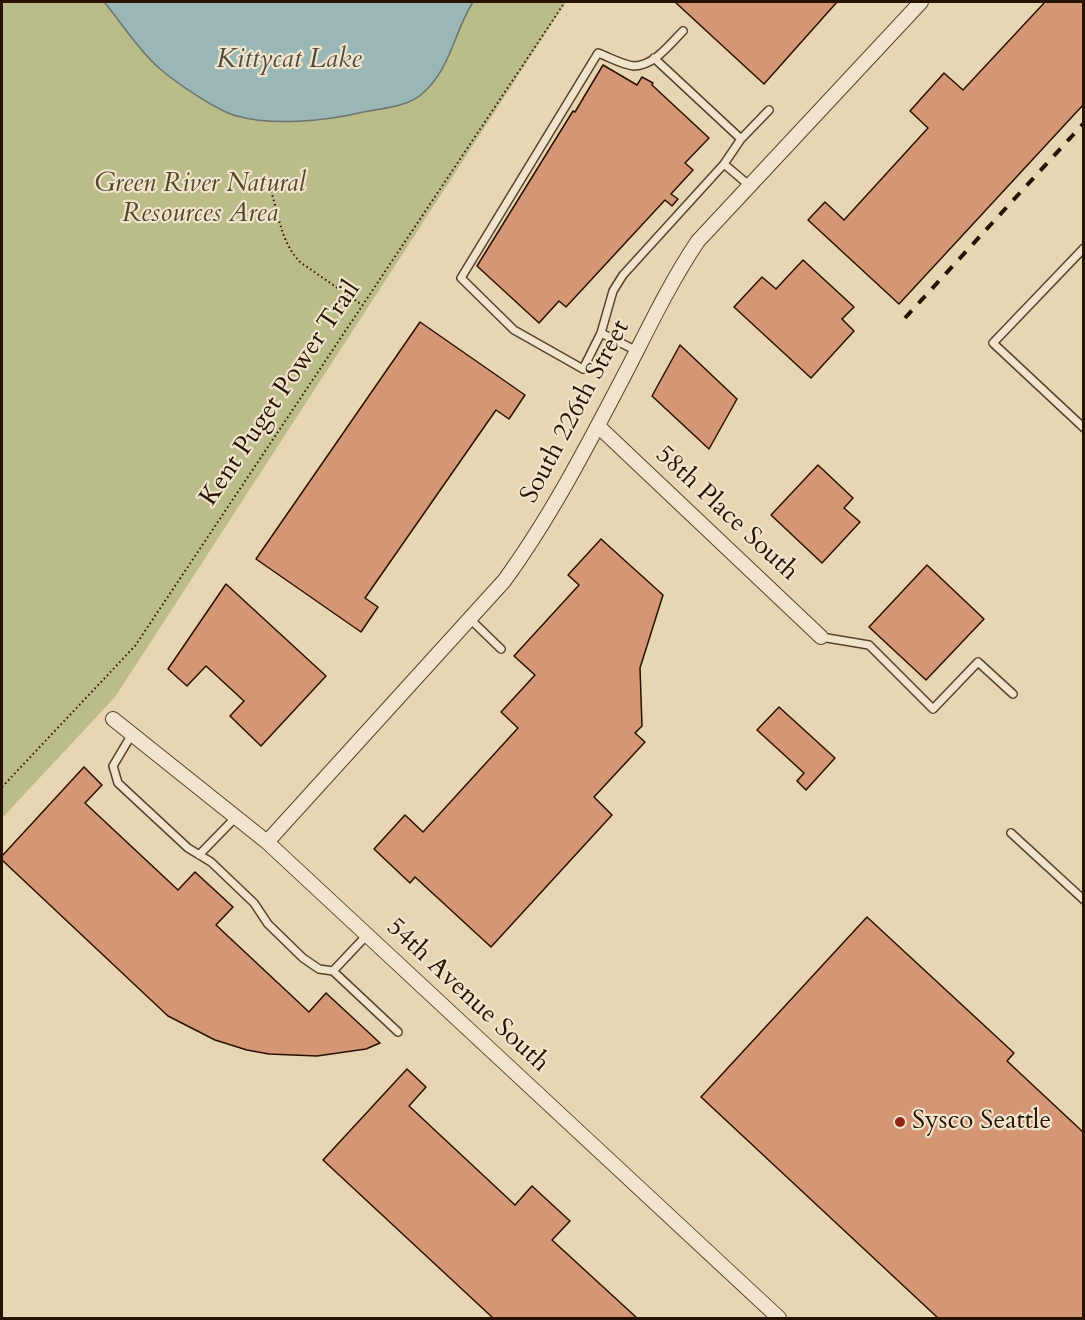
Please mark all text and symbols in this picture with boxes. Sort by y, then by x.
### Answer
water label: Kittycat Lake [216,45,362,77]
park label: Green River Natural Resources Area [94,169,306,230]
street label: Kent Puget Power Trail [194,276,368,512]
street label: South 226th Street [515,315,637,509]
street label: 58th Place South [648,440,804,588]
street label: 54th Avenue South [379,913,555,1079]
place label: Sysco Seattle [912,1106,1051,1138]
marker: Sysco Seattle [893,1115,907,1129]

